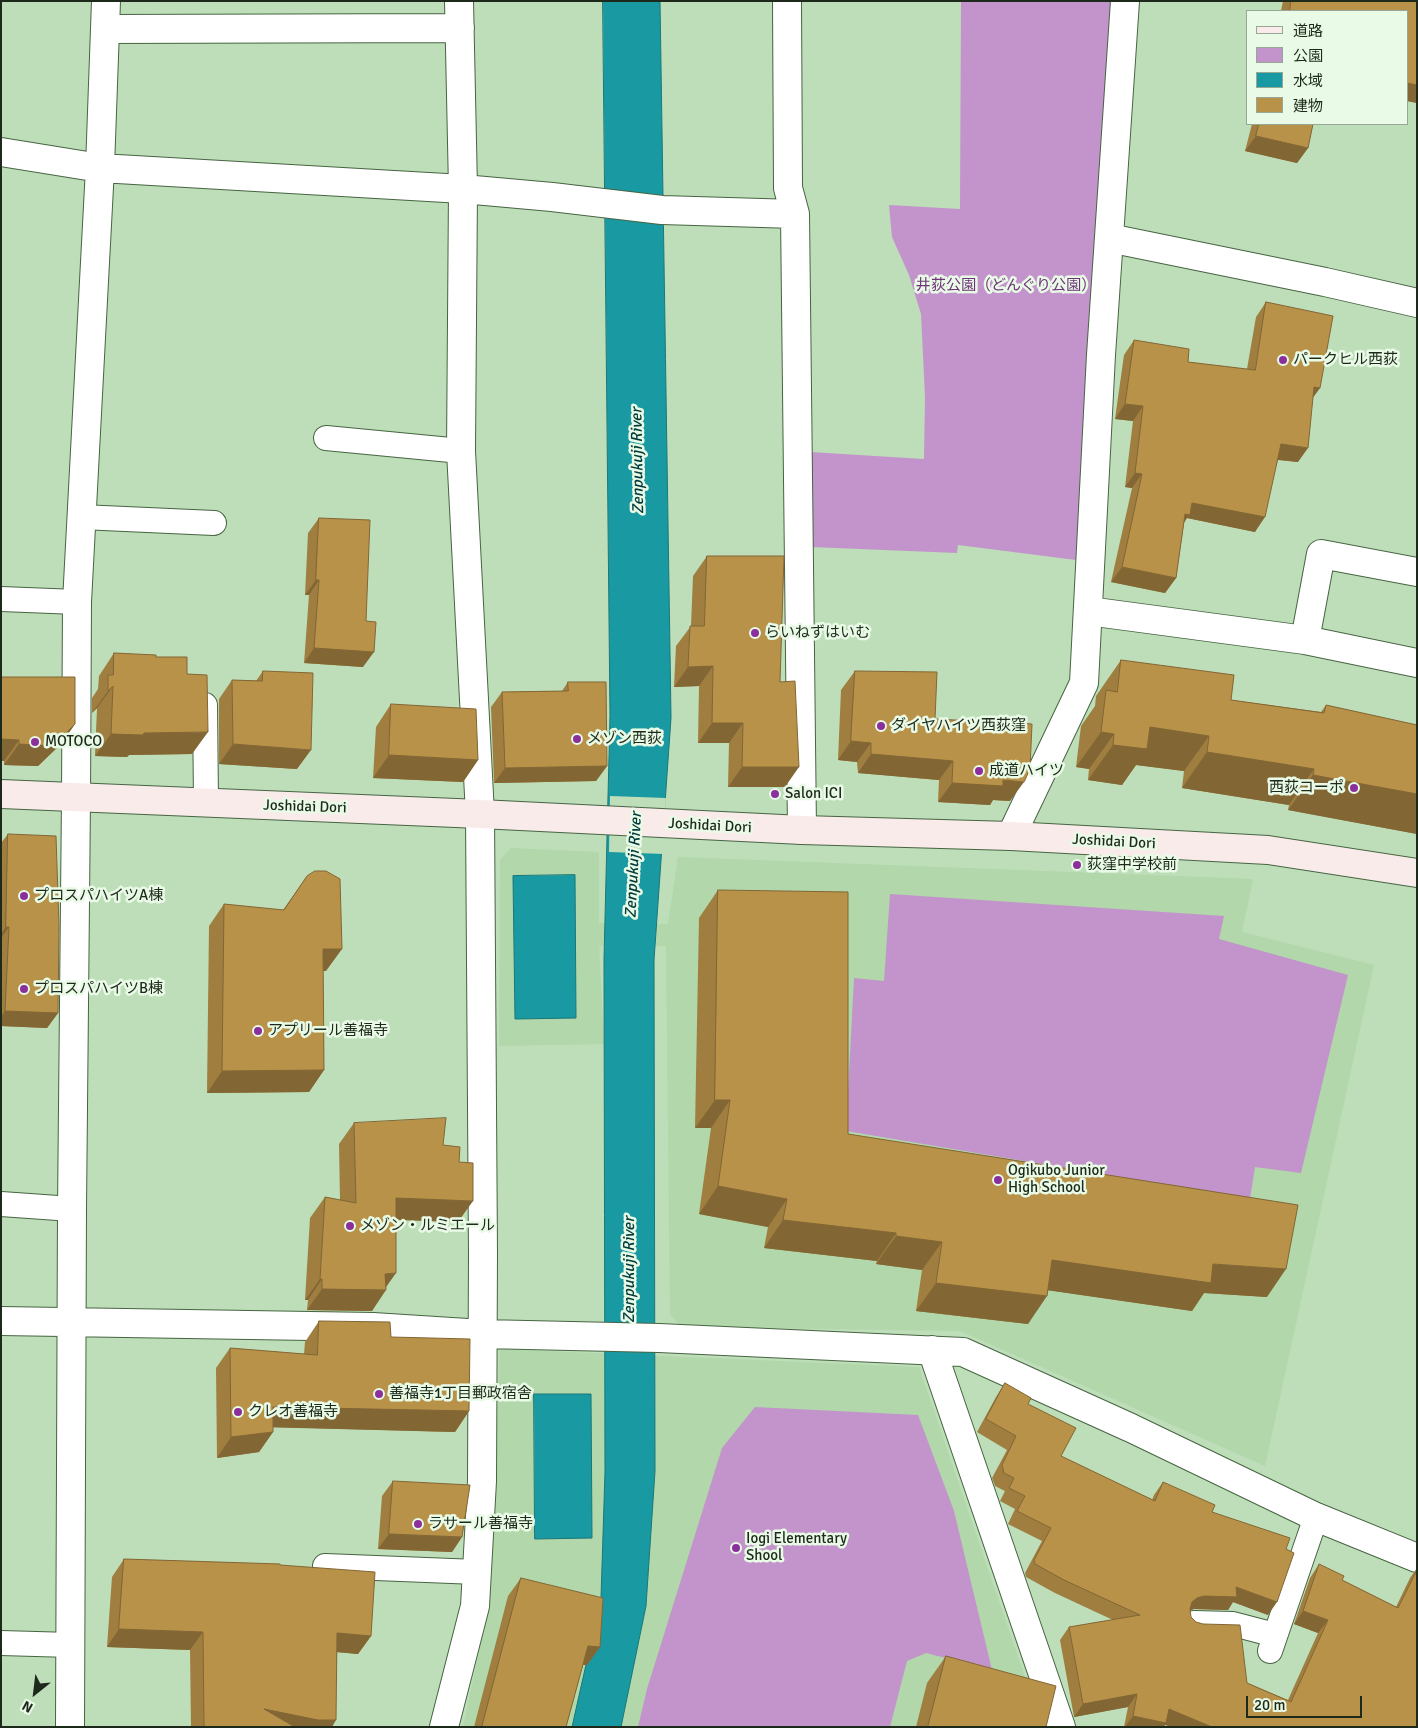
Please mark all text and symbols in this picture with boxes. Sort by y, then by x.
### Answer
legend [1246,10,1408,125]
text: 道路 [1293,22,1323,40]
text: 公園 [1293,47,1323,65]
text: 水域 [1293,72,1323,90]
text: 建物 [1293,97,1323,115]
park label: 井荻公園（どんぐり公園） [916,277,1096,295]
place label: パークヒル西荻 [1293,351,1398,369]
marker: パークヒル西荻 [1277,354,1289,366]
water label: Zenpukuji River [627,408,649,514]
place label: らいねずはいむ [765,624,870,642]
marker: らいねずはいむ [749,627,761,639]
place label: ダイヤハイツ西荻窪 [891,717,1026,735]
marker: ダイヤハイツ西荻窪 [875,720,887,732]
place label: メゾン西荻 [587,730,662,748]
place label: MOTOCO [45,733,102,751]
marker: メゾン西荻 [571,733,583,745]
marker: MOTOCO [29,736,41,748]
place label: 成道ハイツ [989,762,1064,780]
marker: 成道ハイツ [973,765,985,777]
place label: 西荻コーポ [1269,779,1344,797]
marker: 西荻コーポ [1348,782,1360,794]
place label: Salon ICI [785,785,842,803]
marker: Salon ICI [769,788,781,800]
street label: Joshidai Dori [263,797,347,817]
water label: Zenpukuji River [622,812,646,918]
street label: Joshidai Dori [668,815,752,837]
street label: Joshidai Dori [1072,831,1156,853]
place label: 荻窪中学校前 [1087,856,1177,874]
marker: 荻窪中学校前 [1071,859,1083,871]
place label: プロスパハイツA棟 [34,887,163,905]
marker: プロスパハイツA棟 [18,890,30,902]
place label: プロスパハイツB棟 [34,980,163,998]
marker: プロスパハイツB棟 [18,983,30,995]
place label: アプリール善福寺 [268,1022,388,1040]
marker: アプリール善福寺 [252,1025,264,1037]
place label: Ogikubo Junior High School [1008,1162,1105,1197]
marker: Ogikubo Junior High School [992,1174,1004,1186]
place label: メゾン・ルミエール [360,1217,495,1235]
water label: Zenpukuji River [620,1217,640,1323]
marker: メゾン・ルミエール [344,1220,356,1232]
place label: 善福寺1丁目郵政宿舎 [389,1385,532,1403]
marker: 善福寺1丁目郵政宿舎 [373,1388,385,1400]
place label: クレオ善福寺 [248,1403,338,1421]
marker: クレオ善福寺 [232,1406,244,1418]
place label: ラサール善福寺 [428,1515,533,1533]
marker: ラサール善福寺 [412,1518,424,1530]
place label: Iogi Elementary Shool [746,1530,847,1565]
marker: Iogi Elementary Shool [730,1542,742,1554]
north arrow [10,1668,60,1718]
scale bar [1248,1686,1364,1718]
text: 20 m [1254,1696,1285,1714]
text: N [19,1697,36,1716]

